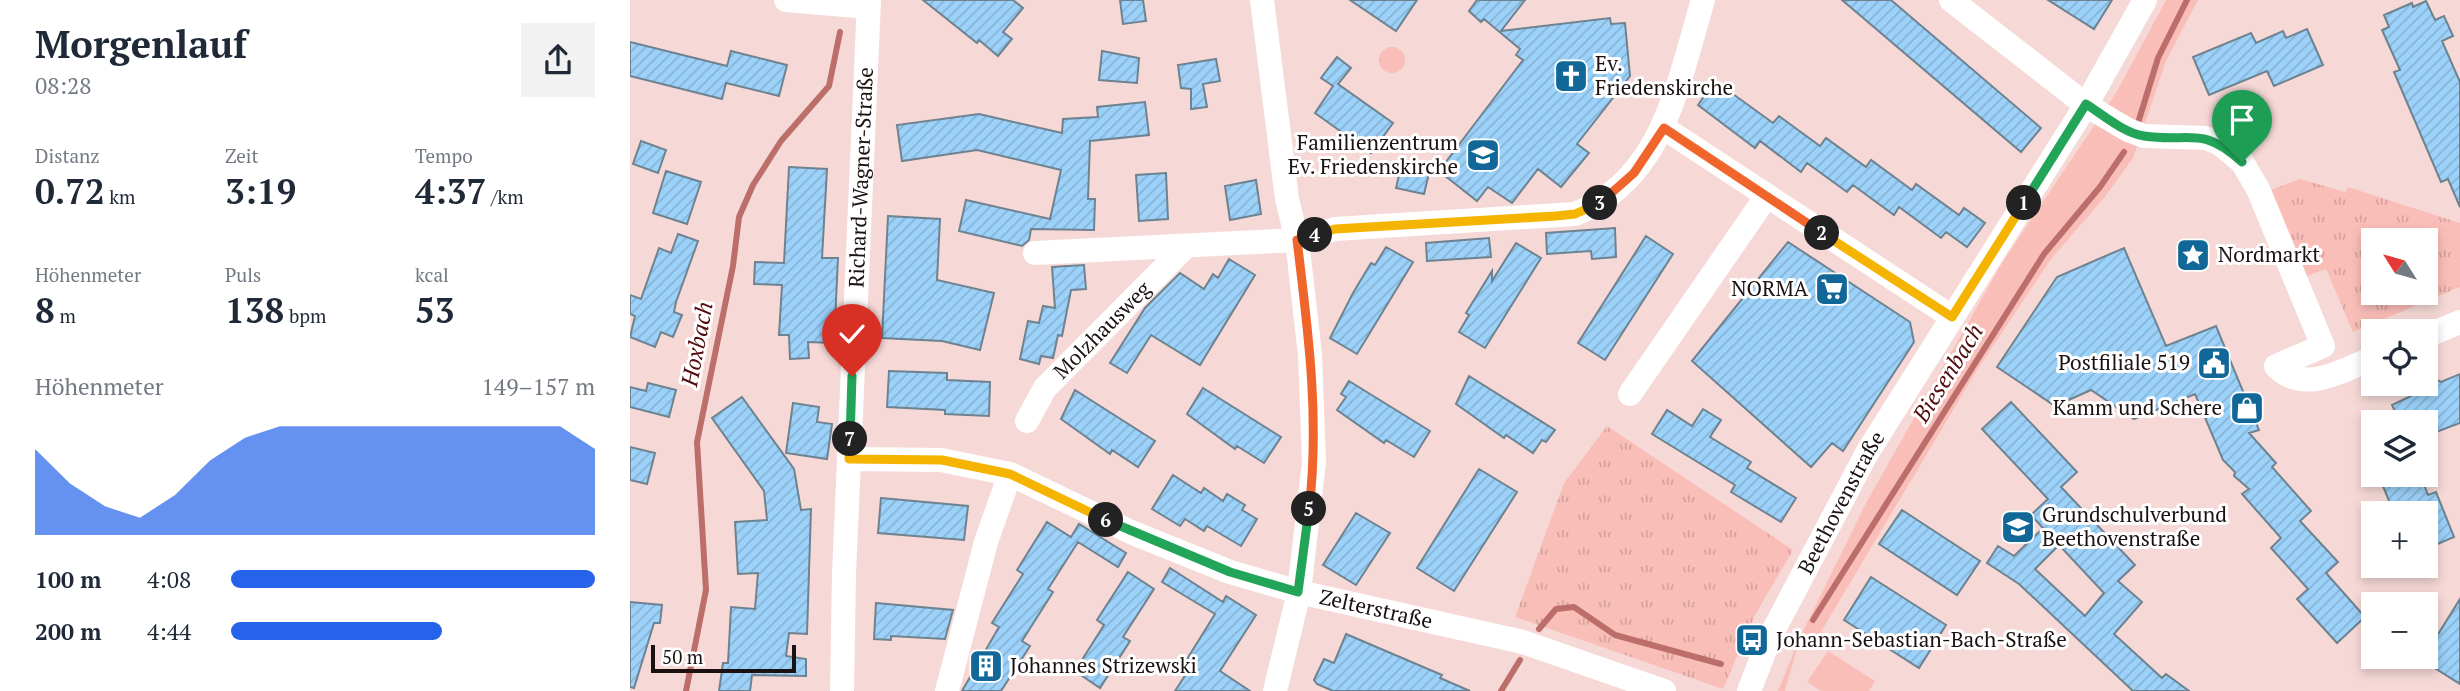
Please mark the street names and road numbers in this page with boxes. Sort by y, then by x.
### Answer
street label: Richard-Wagner-Straße [841,66,879,288]
street label: Molzhausweg [1047,274,1157,385]
street label: Beethovenstraße [1791,425,1890,579]
street label: Zelterstraße [1317,582,1435,634]

